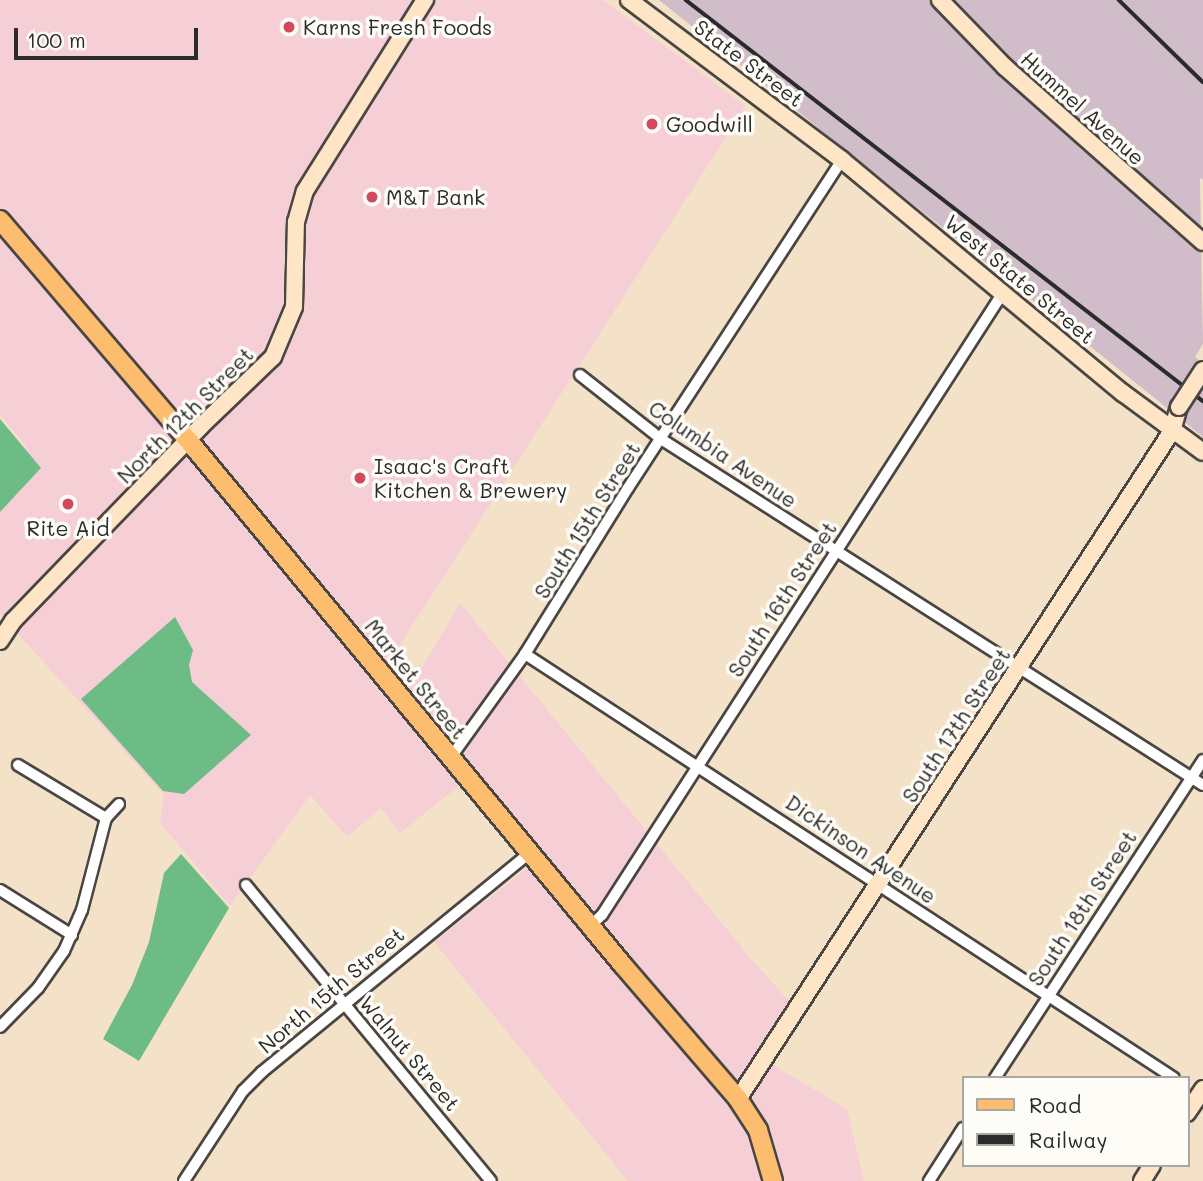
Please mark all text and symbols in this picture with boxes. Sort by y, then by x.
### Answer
scale bar [18,14,201,58]
place label: Karns Fresh Foods [303,14,492,40]
street label: State Street [690,14,808,112]
marker: Karns Fresh Foods [281,19,297,35]
text: 100 m [27,26,86,53]
street label: Hummel Avenue [1016,46,1150,170]
place label: Goodwill [666,111,753,137]
marker: Goodwill [644,116,660,132]
place label: M&T Bank [386,184,485,210]
marker: M&T Bank [364,189,380,205]
street label: West State Street [940,209,1100,349]
street label: North 12th Street [112,342,258,488]
street label: Columbia Avenue [644,395,802,513]
street label: South 15th Street [529,437,645,603]
place label: Isaac's Craft Kitchen & Brewery [374,453,567,503]
marker: Isaac's Craft Kitchen & Brewery [352,470,368,486]
marker: Rite Aid [60,496,76,512]
place label: Rite Aid [26,515,110,541]
street label: South 16th Street [722,517,842,681]
street label: Market Street [360,614,472,744]
street label: South 17th Street [897,643,1015,807]
street label: Dickinson Avenue [781,789,941,909]
street label: South 18th Street [1022,826,1142,990]
street label: North 15th Street [253,922,409,1058]
street label: Walnut Street [354,990,466,1116]
legend [962,1076,1189,1167]
text: Road [1029,1091,1081,1118]
text: Railway [1029,1126,1108,1153]

